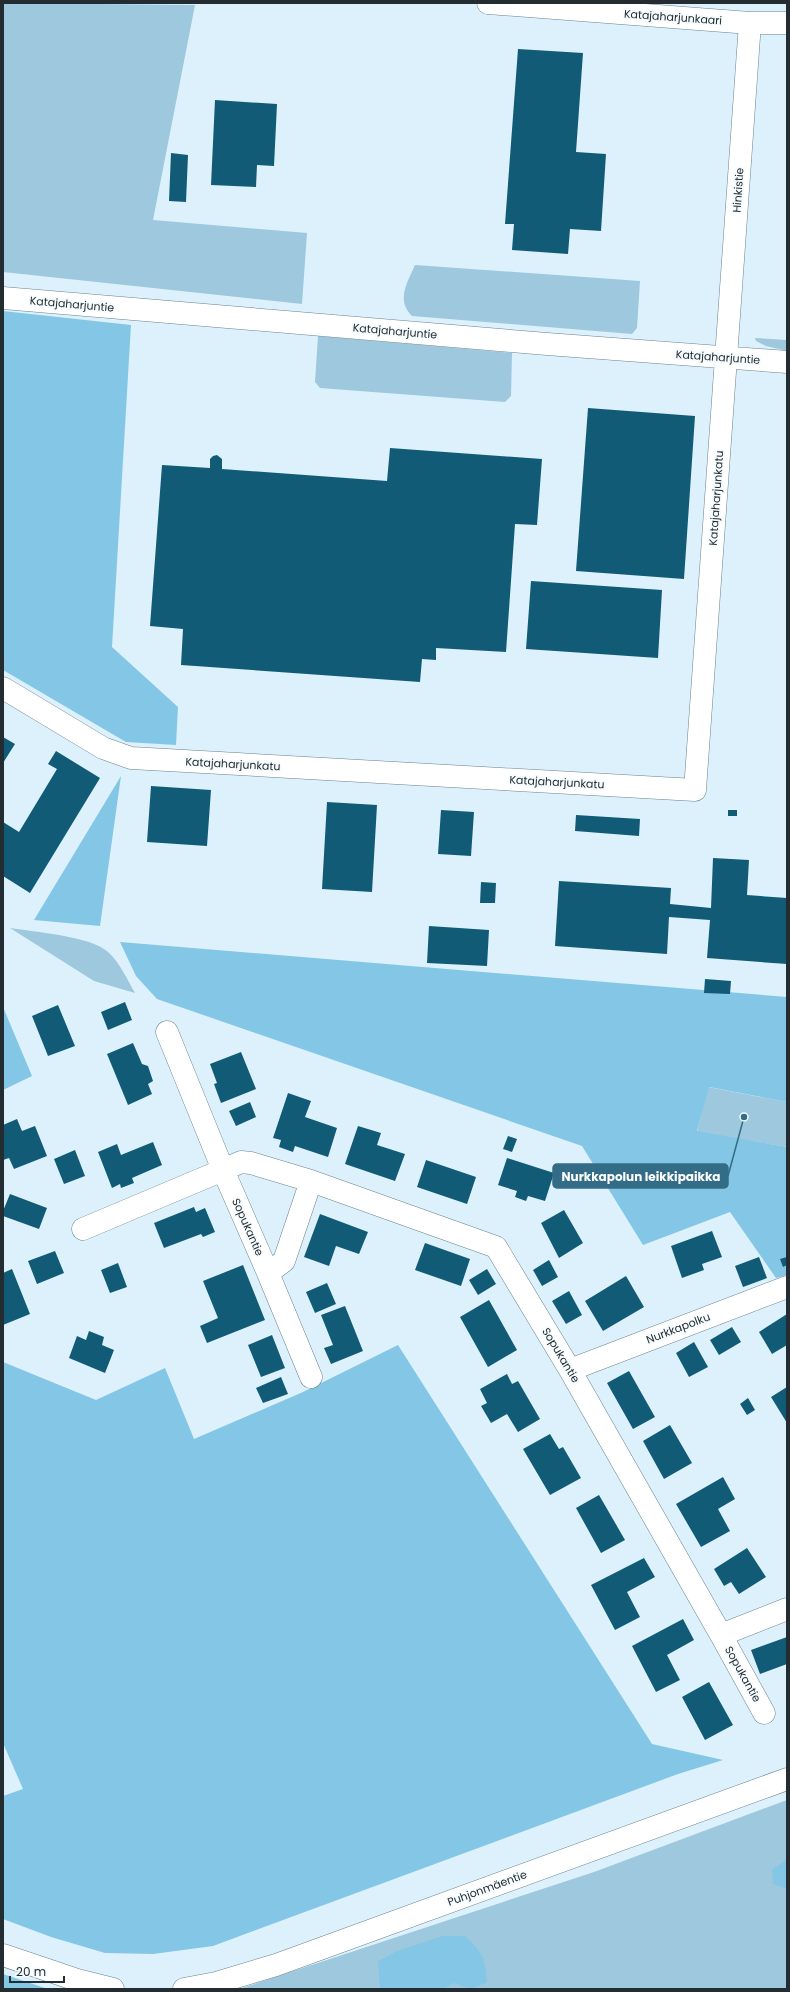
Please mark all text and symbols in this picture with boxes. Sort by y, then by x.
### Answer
street label: Katajaharjunkaari [623,6,723,28]
street label: Hinkistie [728,167,748,213]
street label: Katajaharjuntie [29,292,115,316]
street label: Katajaharjuntie [352,319,438,343]
street label: Katajaharjuntie [675,346,761,368]
street label: Katajaharjunkatu [705,450,727,546]
street label: Katajaharjunkatu [185,754,281,774]
street label: Katajaharjunkatu [509,772,605,792]
callout: Nurkkapolun leikkipaikka [553,1164,728,1188]
text: Nurkkapolun leikkipaikka [562,1168,720,1185]
street label: Sopukantie [228,1196,268,1259]
street label: Nurkkapolku [644,1308,712,1348]
street label: Sopukantie [538,1324,584,1386]
street label: Sopukantie [721,1643,765,1705]
street label: Puhjonmäentie [445,1866,529,1910]
scale bar [10,1958,64,1984]
text: 20 m [16,1963,46,1980]

